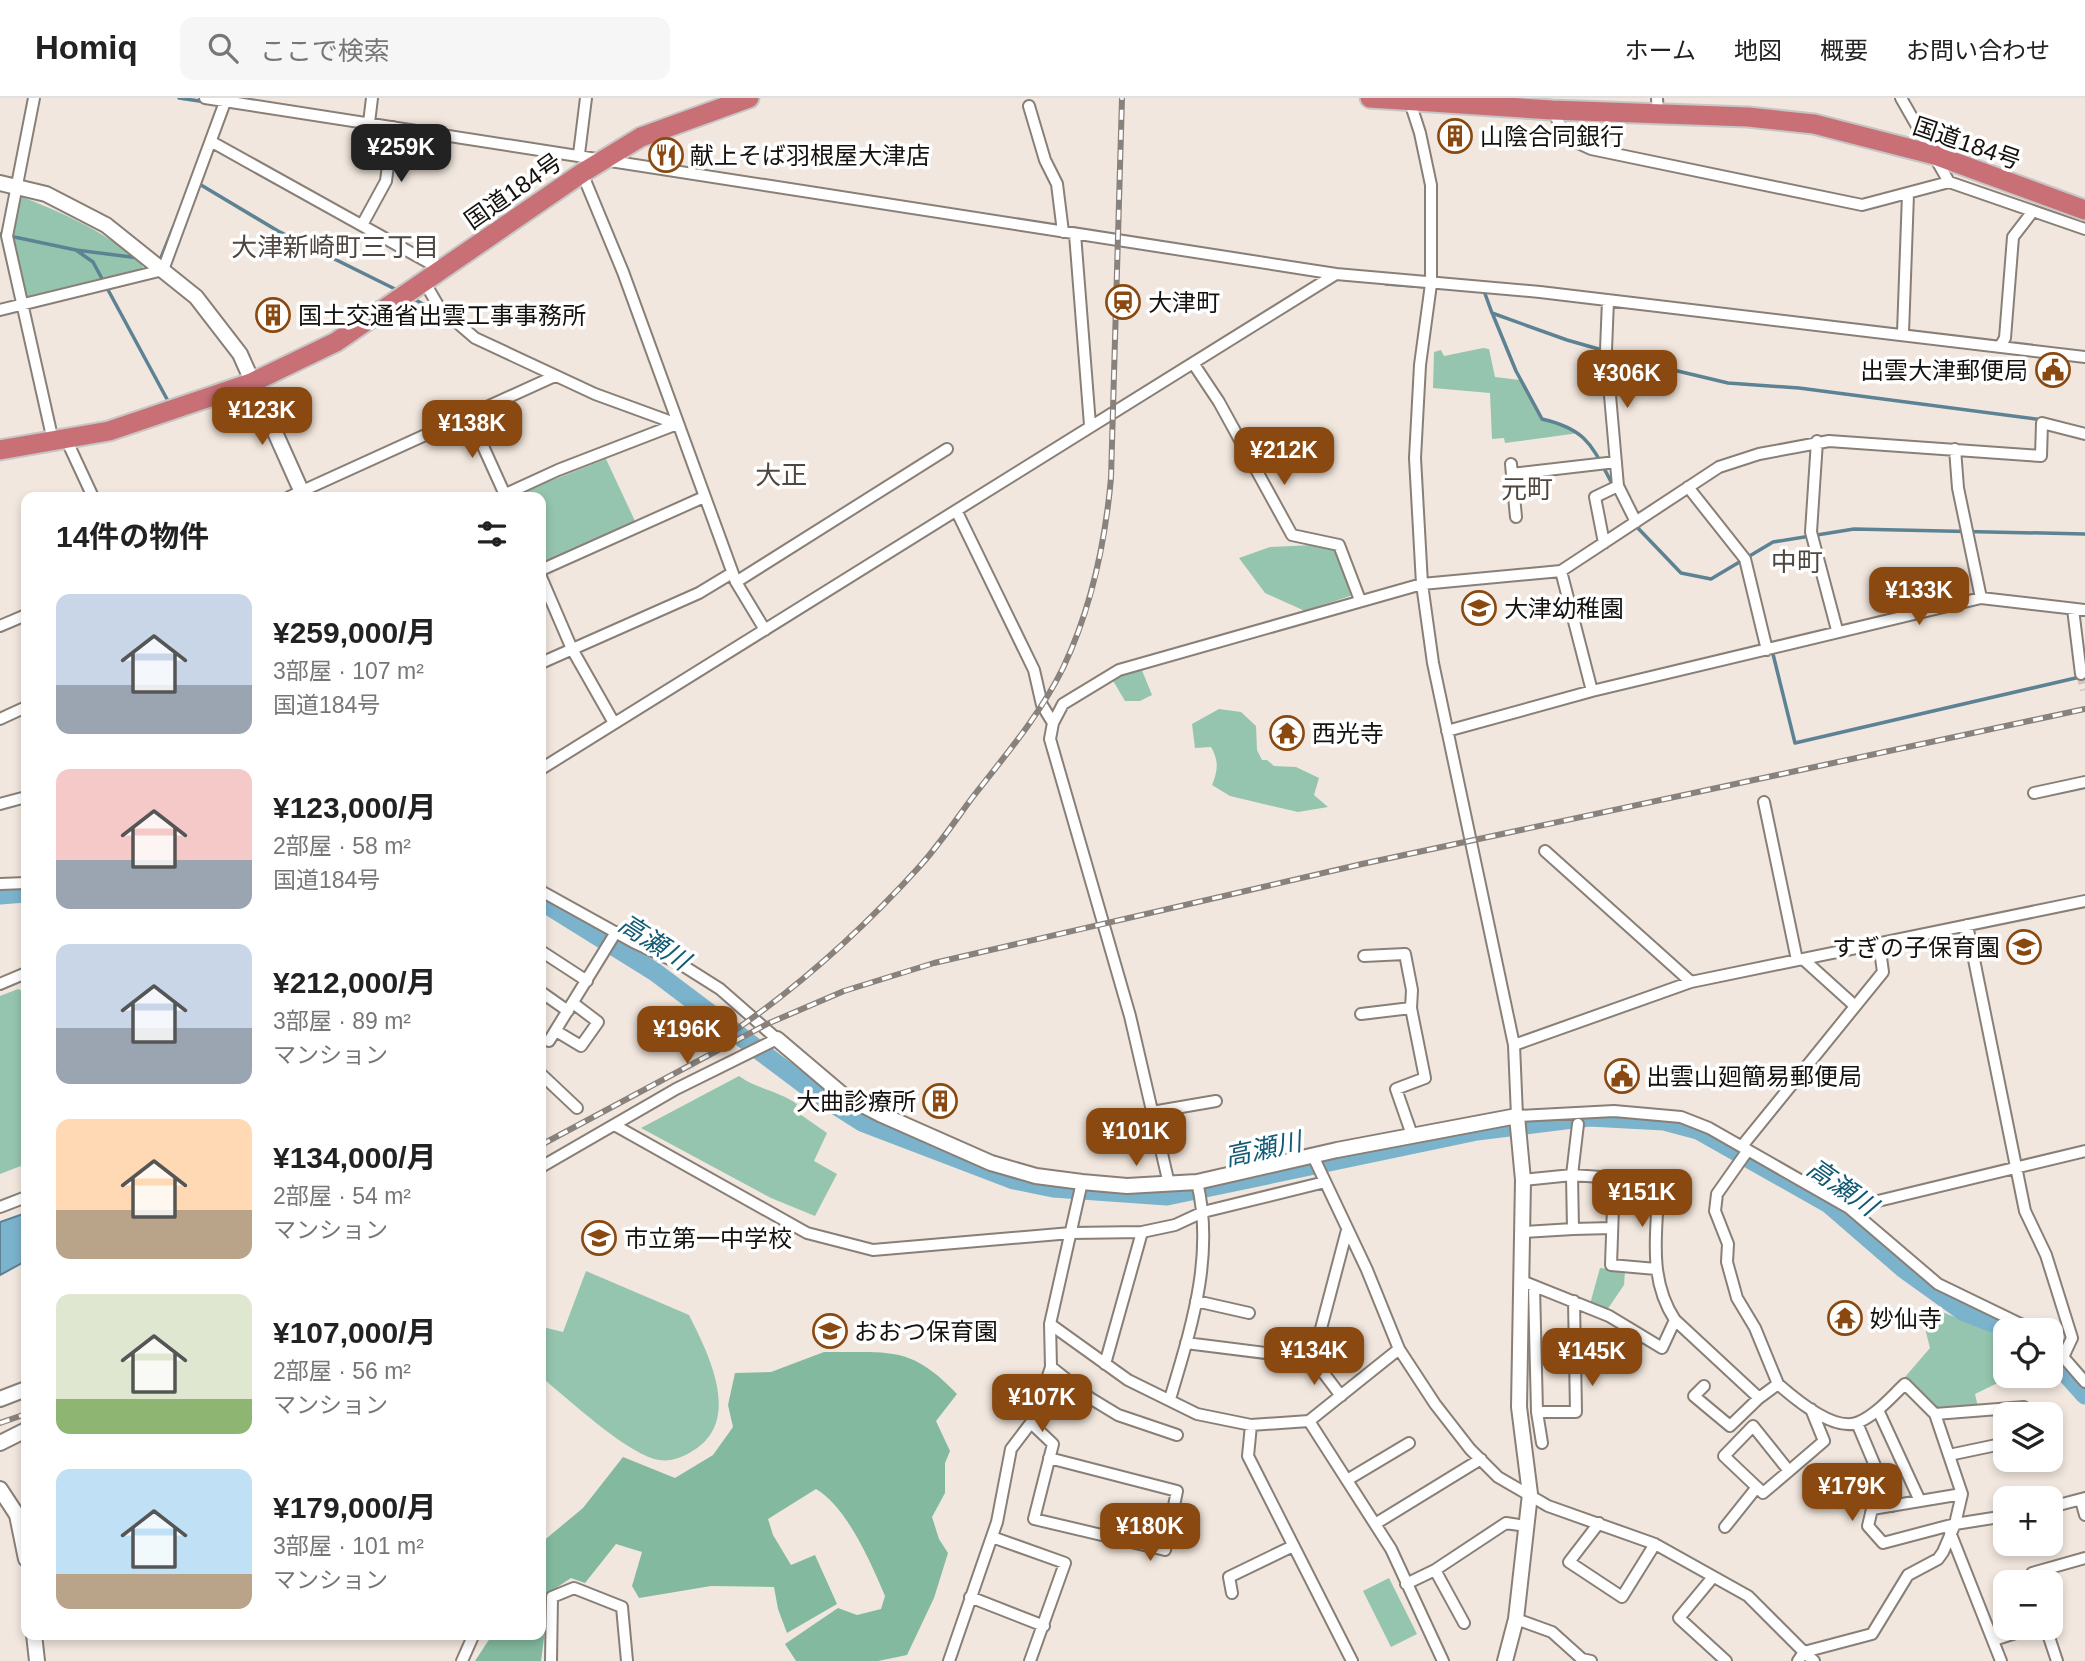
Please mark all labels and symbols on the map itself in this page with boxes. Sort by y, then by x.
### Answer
street label: 国道184号 [1910,112,2024,174]
building icon: 山陰合同銀行 [1436,117,1474,155]
place label: 山陰合同銀行 [1480,123,1624,150]
pin: ¥259K [352,125,450,184]
restaurant icon: 献上そば羽根屋大津店 [647,136,685,174]
place label: 献上そば羽根屋大津店 [690,142,930,169]
street label: 国道184号 [459,148,567,234]
district label: 大津新崎町三丁目 [231,232,439,262]
station icon: 大津町 [1104,283,1142,321]
place label: 大津町 [1148,289,1220,316]
building icon: 国土交通省出雲工事事務所 [254,296,292,334]
place label: 国土交通省出雲工事事務所 [298,302,586,329]
pin: ¥306K [1578,350,1676,410]
public building icon: 出雲大津郵便局 [2034,351,2072,389]
place label: 出雲大津郵便局 [1860,357,2028,384]
pin: ¥123K [213,388,311,447]
pin: ¥138K [423,400,521,460]
pin: ¥212K [1235,428,1333,487]
district label: 大正 [755,460,807,490]
district label: 元町 [1501,474,1553,504]
district label: 中町 [1771,547,1823,577]
pin: ¥133K [1870,568,1968,627]
school or university icon: 大津幼稚園 [1460,589,1498,627]
place label: 大津幼稚園 [1504,595,1624,622]
temple icon: 西光寺 [1268,714,1306,752]
place label: 西光寺 [1312,720,1384,747]
water label: 高瀬川 [613,908,697,977]
school or university icon: すぎの子保育園 [2005,928,2043,966]
place label: すぎの子保育園 [1832,934,2000,961]
pin: ¥196K [638,1006,736,1066]
public building icon: 出雲山廻簡易郵便局 [1603,1057,1641,1095]
place label: 出雲山廻簡易郵便局 [1646,1063,1862,1090]
building icon: 大曲診療所 [921,1082,959,1120]
place label: 大曲診療所 [796,1088,916,1115]
pin: ¥101K [1087,1108,1185,1168]
water label: 高瀬川 [1222,1126,1307,1172]
water label: 高瀬川 [1801,1152,1885,1223]
pin: ¥151K [1593,1170,1691,1229]
school or university icon: 市立第一中学校 [580,1219,618,1257]
place label: 市立第一中学校 [624,1225,792,1252]
temple icon: 妙仙寺 [1826,1299,1864,1337]
place label: 妙仙寺 [1870,1305,1942,1332]
school or university icon: おおつ保育園 [811,1312,849,1350]
place label: おおつ保育園 [854,1318,998,1345]
pin: ¥134K [1265,1328,1363,1387]
pin: ¥145K [1543,1328,1641,1388]
pin: ¥107K [993,1374,1091,1434]
pin: ¥179K [1803,1464,1901,1523]
pin: ¥180K [1101,1504,1199,1563]

